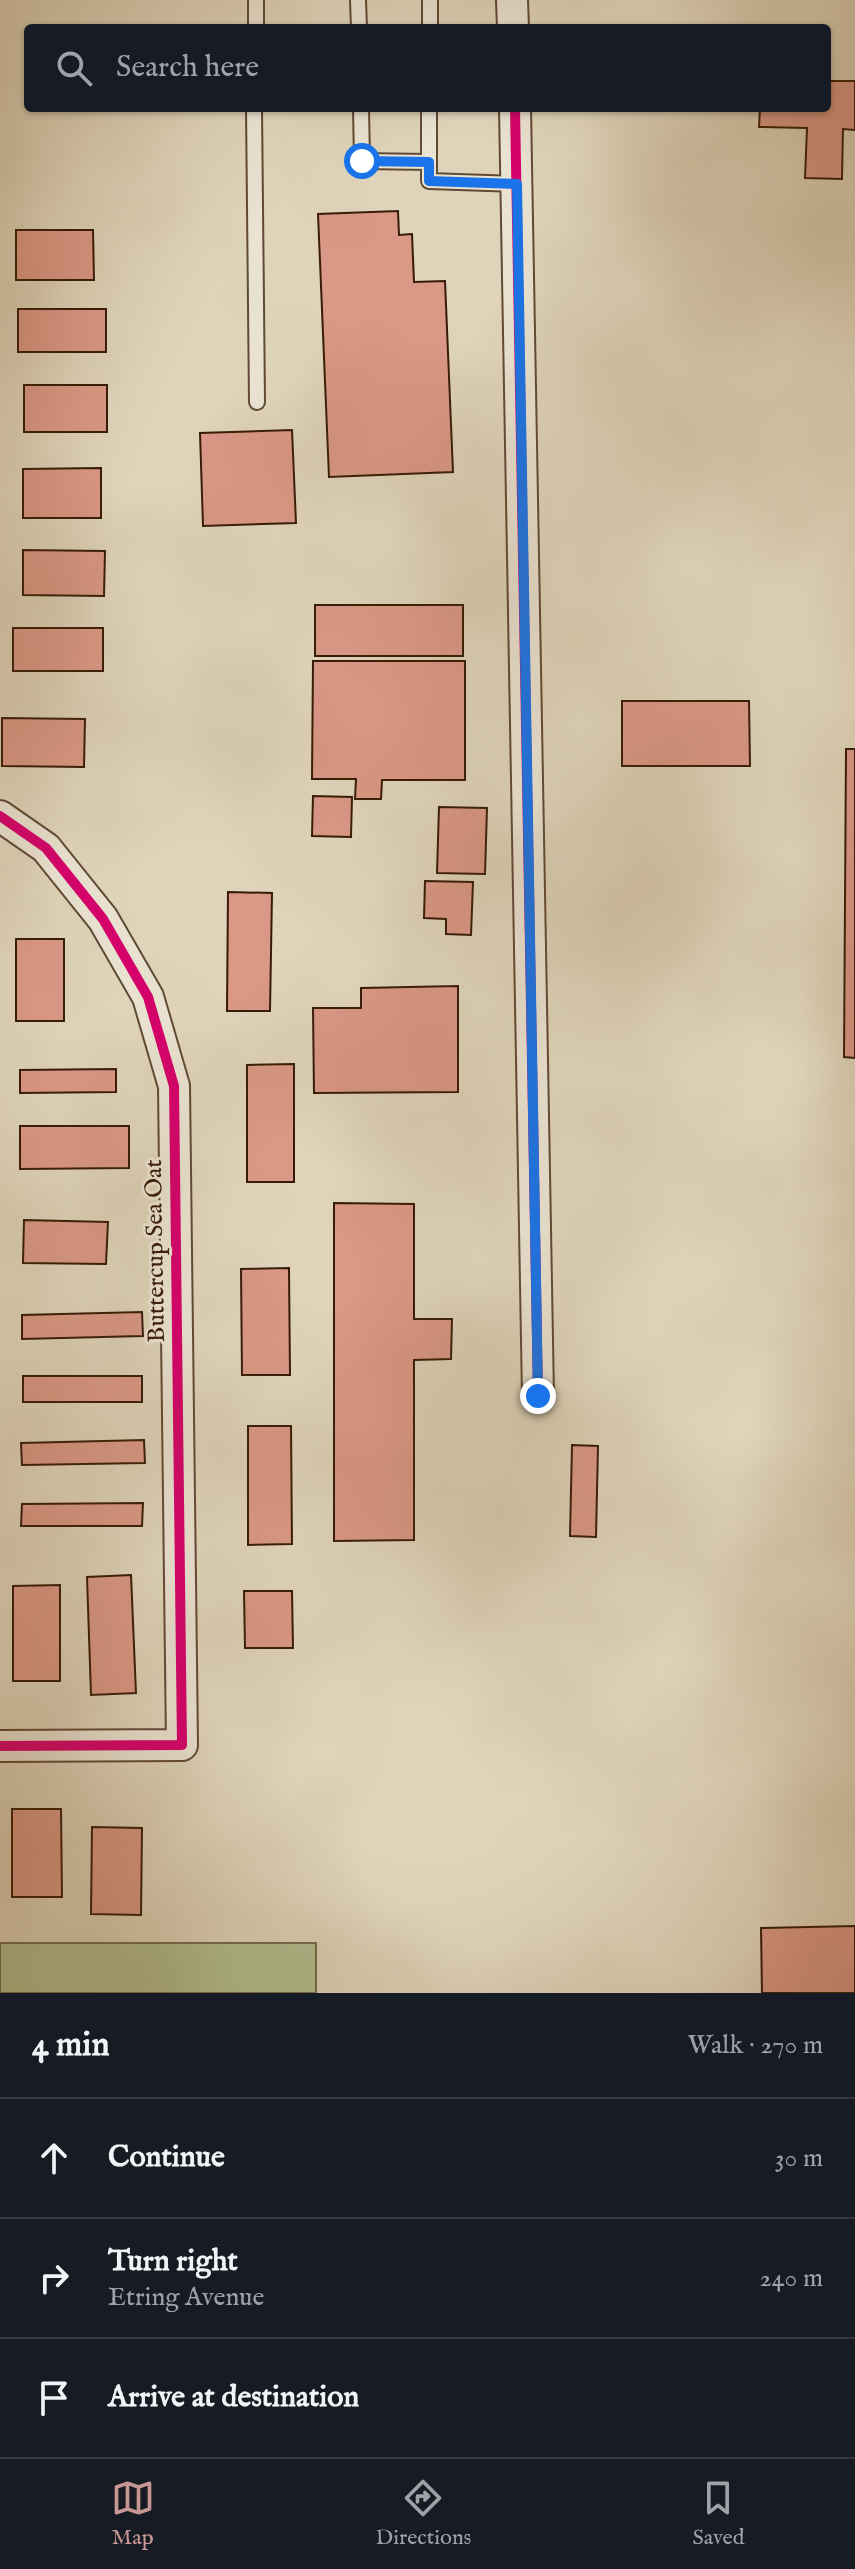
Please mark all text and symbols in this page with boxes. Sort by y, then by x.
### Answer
search box [24,24,831,112]
icon: search [52,46,96,90]
text: Search here [116,49,259,87]
route start [344,143,380,179]
street label: Buttercup Sea Oat [139,1159,173,1343]
route end [520,1378,556,1414]
text: 4 min [32,2024,110,2067]
text: Walk · 270 m [688,2029,823,2062]
icon: ahead [32,2136,76,2180]
text: Continue [108,2139,225,2177]
text: 30 m [775,2142,823,2175]
text: Turn right [108,2243,238,2281]
icon: right [32,2256,76,2300]
text: 240 m [760,2262,823,2295]
text: Etring Avenue [108,2281,265,2314]
icon: arrive [32,2376,76,2420]
text: Arrive at destination [108,2379,359,2417]
tab: Map [111,2476,155,2552]
tab: Directions [376,2476,471,2552]
tab: Saved [692,2476,744,2552]

